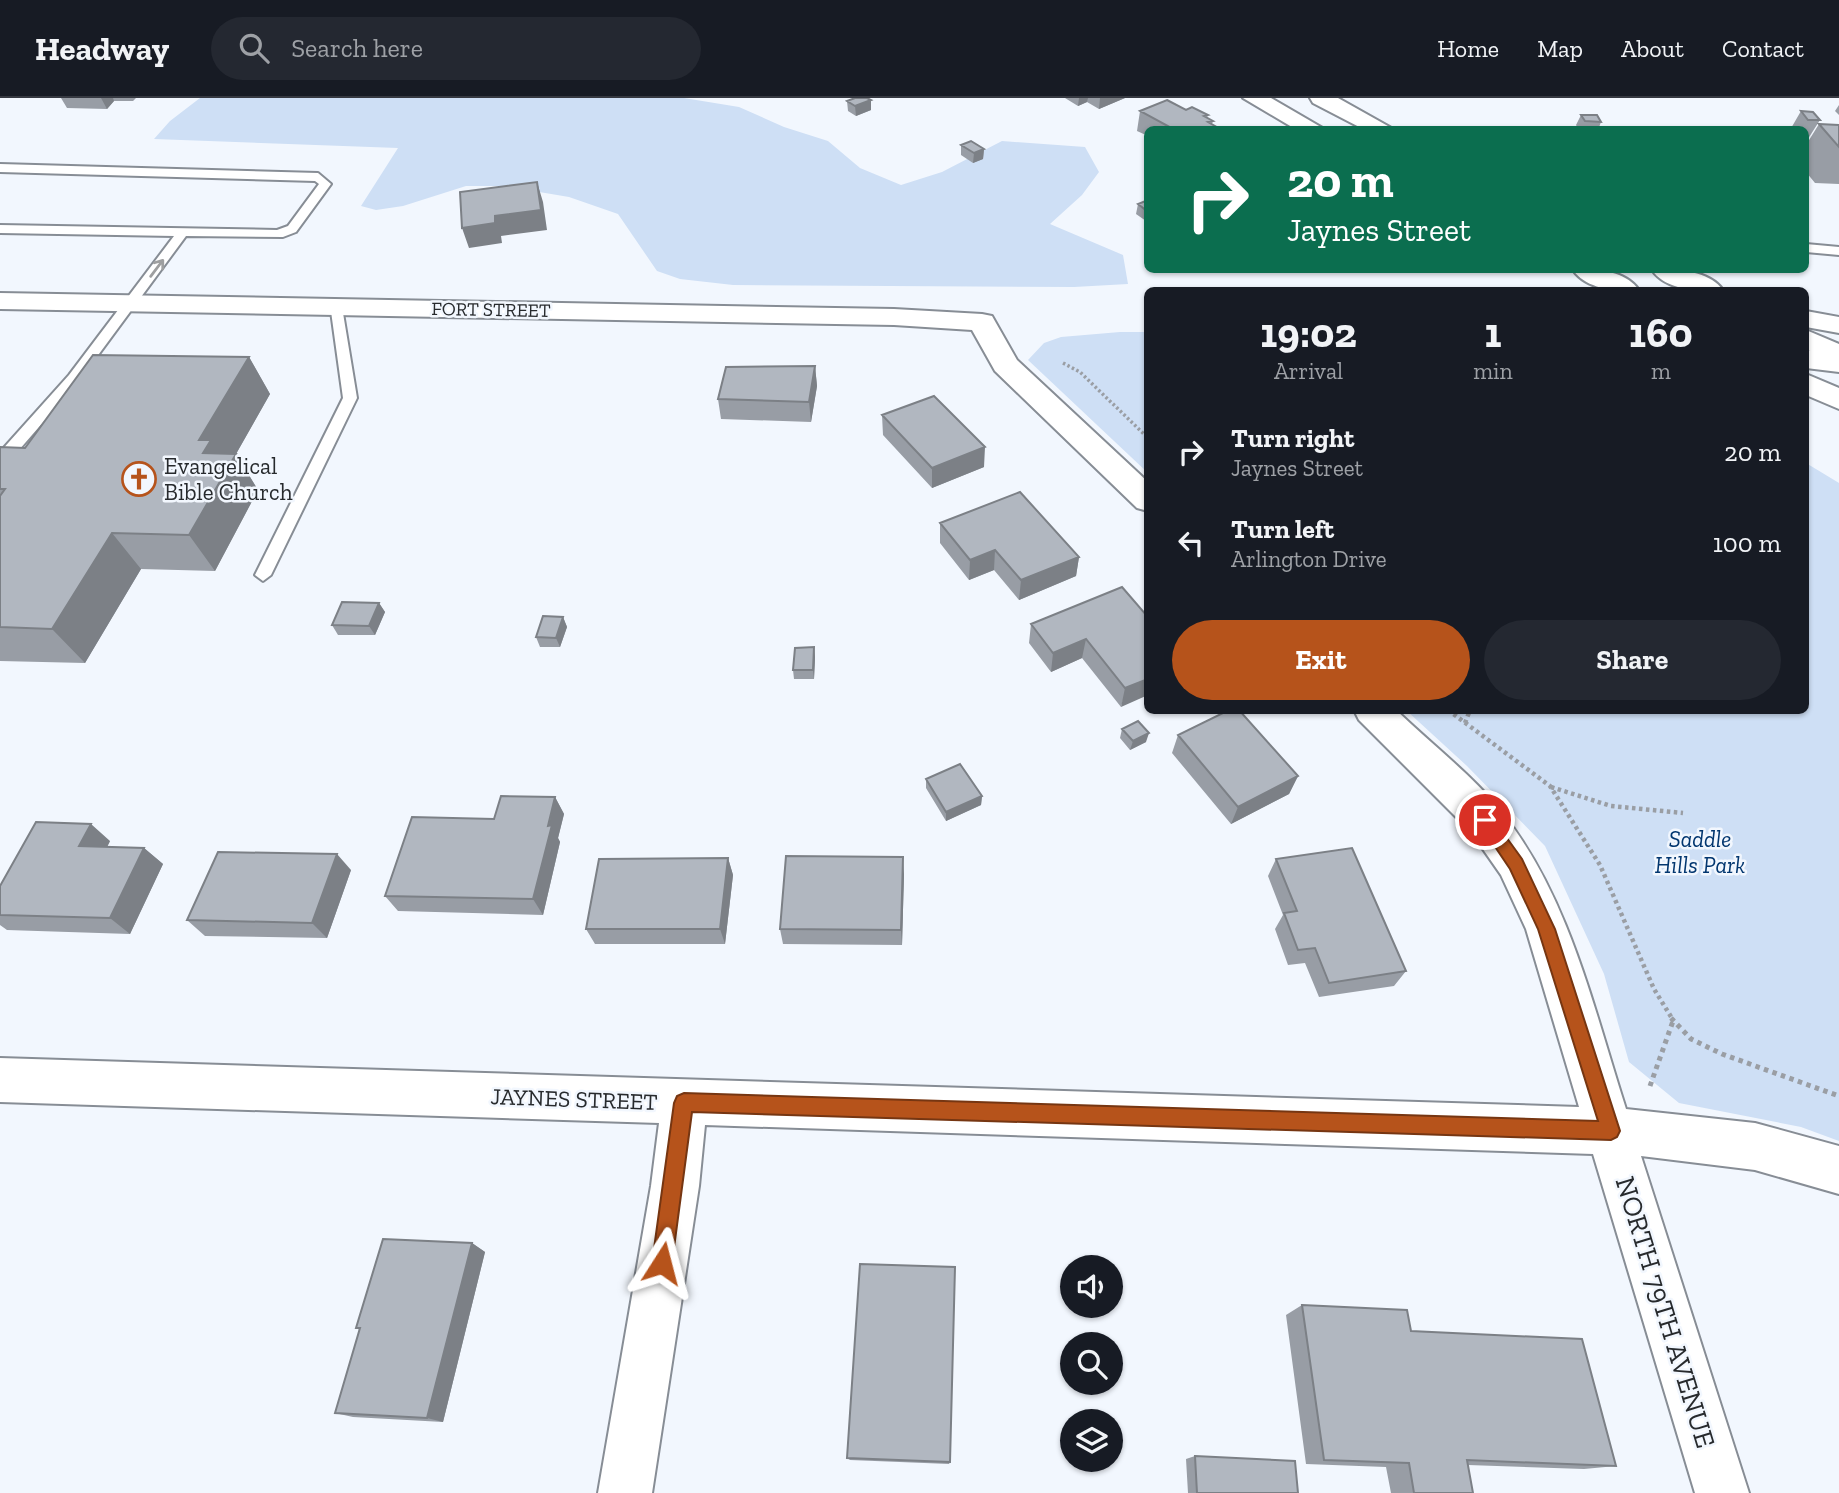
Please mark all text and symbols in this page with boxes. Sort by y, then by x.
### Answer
search box [211,17,701,80]
text: Headway [35,29,169,68]
icon: search [235,29,273,67]
text: Search here [291,32,423,64]
text: Home [1437,34,1499,63]
text: Map [1537,34,1583,63]
text: About [1621,34,1684,63]
text: Contact [1722,34,1804,63]
text: 20 m [1287,151,1394,210]
icon: right [1172,154,1263,245]
text: Jaynes Street [1287,211,1471,249]
one-way arrow [149,259,164,277]
street label: FORT STREET [431,297,551,322]
text: 19:02 [1260,307,1357,358]
text: 1 [1484,307,1501,358]
text: 160 [1629,307,1693,358]
text: Arrival [1274,357,1343,385]
text: min [1473,357,1513,385]
text: m [1651,357,1671,385]
text: Turn right [1231,422,1354,454]
icon: right [1172,433,1210,471]
text: 20 m [1724,436,1781,468]
place label: Evangelical Bible Church [164,452,293,506]
text: Jaynes Street [1231,454,1363,482]
church icon: Evangelical Bible Church [120,460,158,498]
text: Turn left [1231,513,1334,545]
icon: left [1172,524,1210,562]
text: 100 m [1713,527,1781,559]
text: Arlington Drive [1231,545,1387,573]
button: Exit [1172,620,1470,700]
button: Share [1484,620,1781,700]
pin [1455,790,1515,850]
icon: arrive [1466,801,1504,839]
park label: Saddle Hills Park [1655,825,1745,879]
street label: JAYNES STREET [490,1082,658,1116]
street label: NORTH 79TH AVENUE [1608,1172,1723,1452]
position arrow [625,1226,699,1300]
map controls [1060,1255,1123,1472]
button: sound [1060,1255,1123,1318]
button: search [1060,1332,1123,1395]
button: layers [1060,1409,1123,1472]

